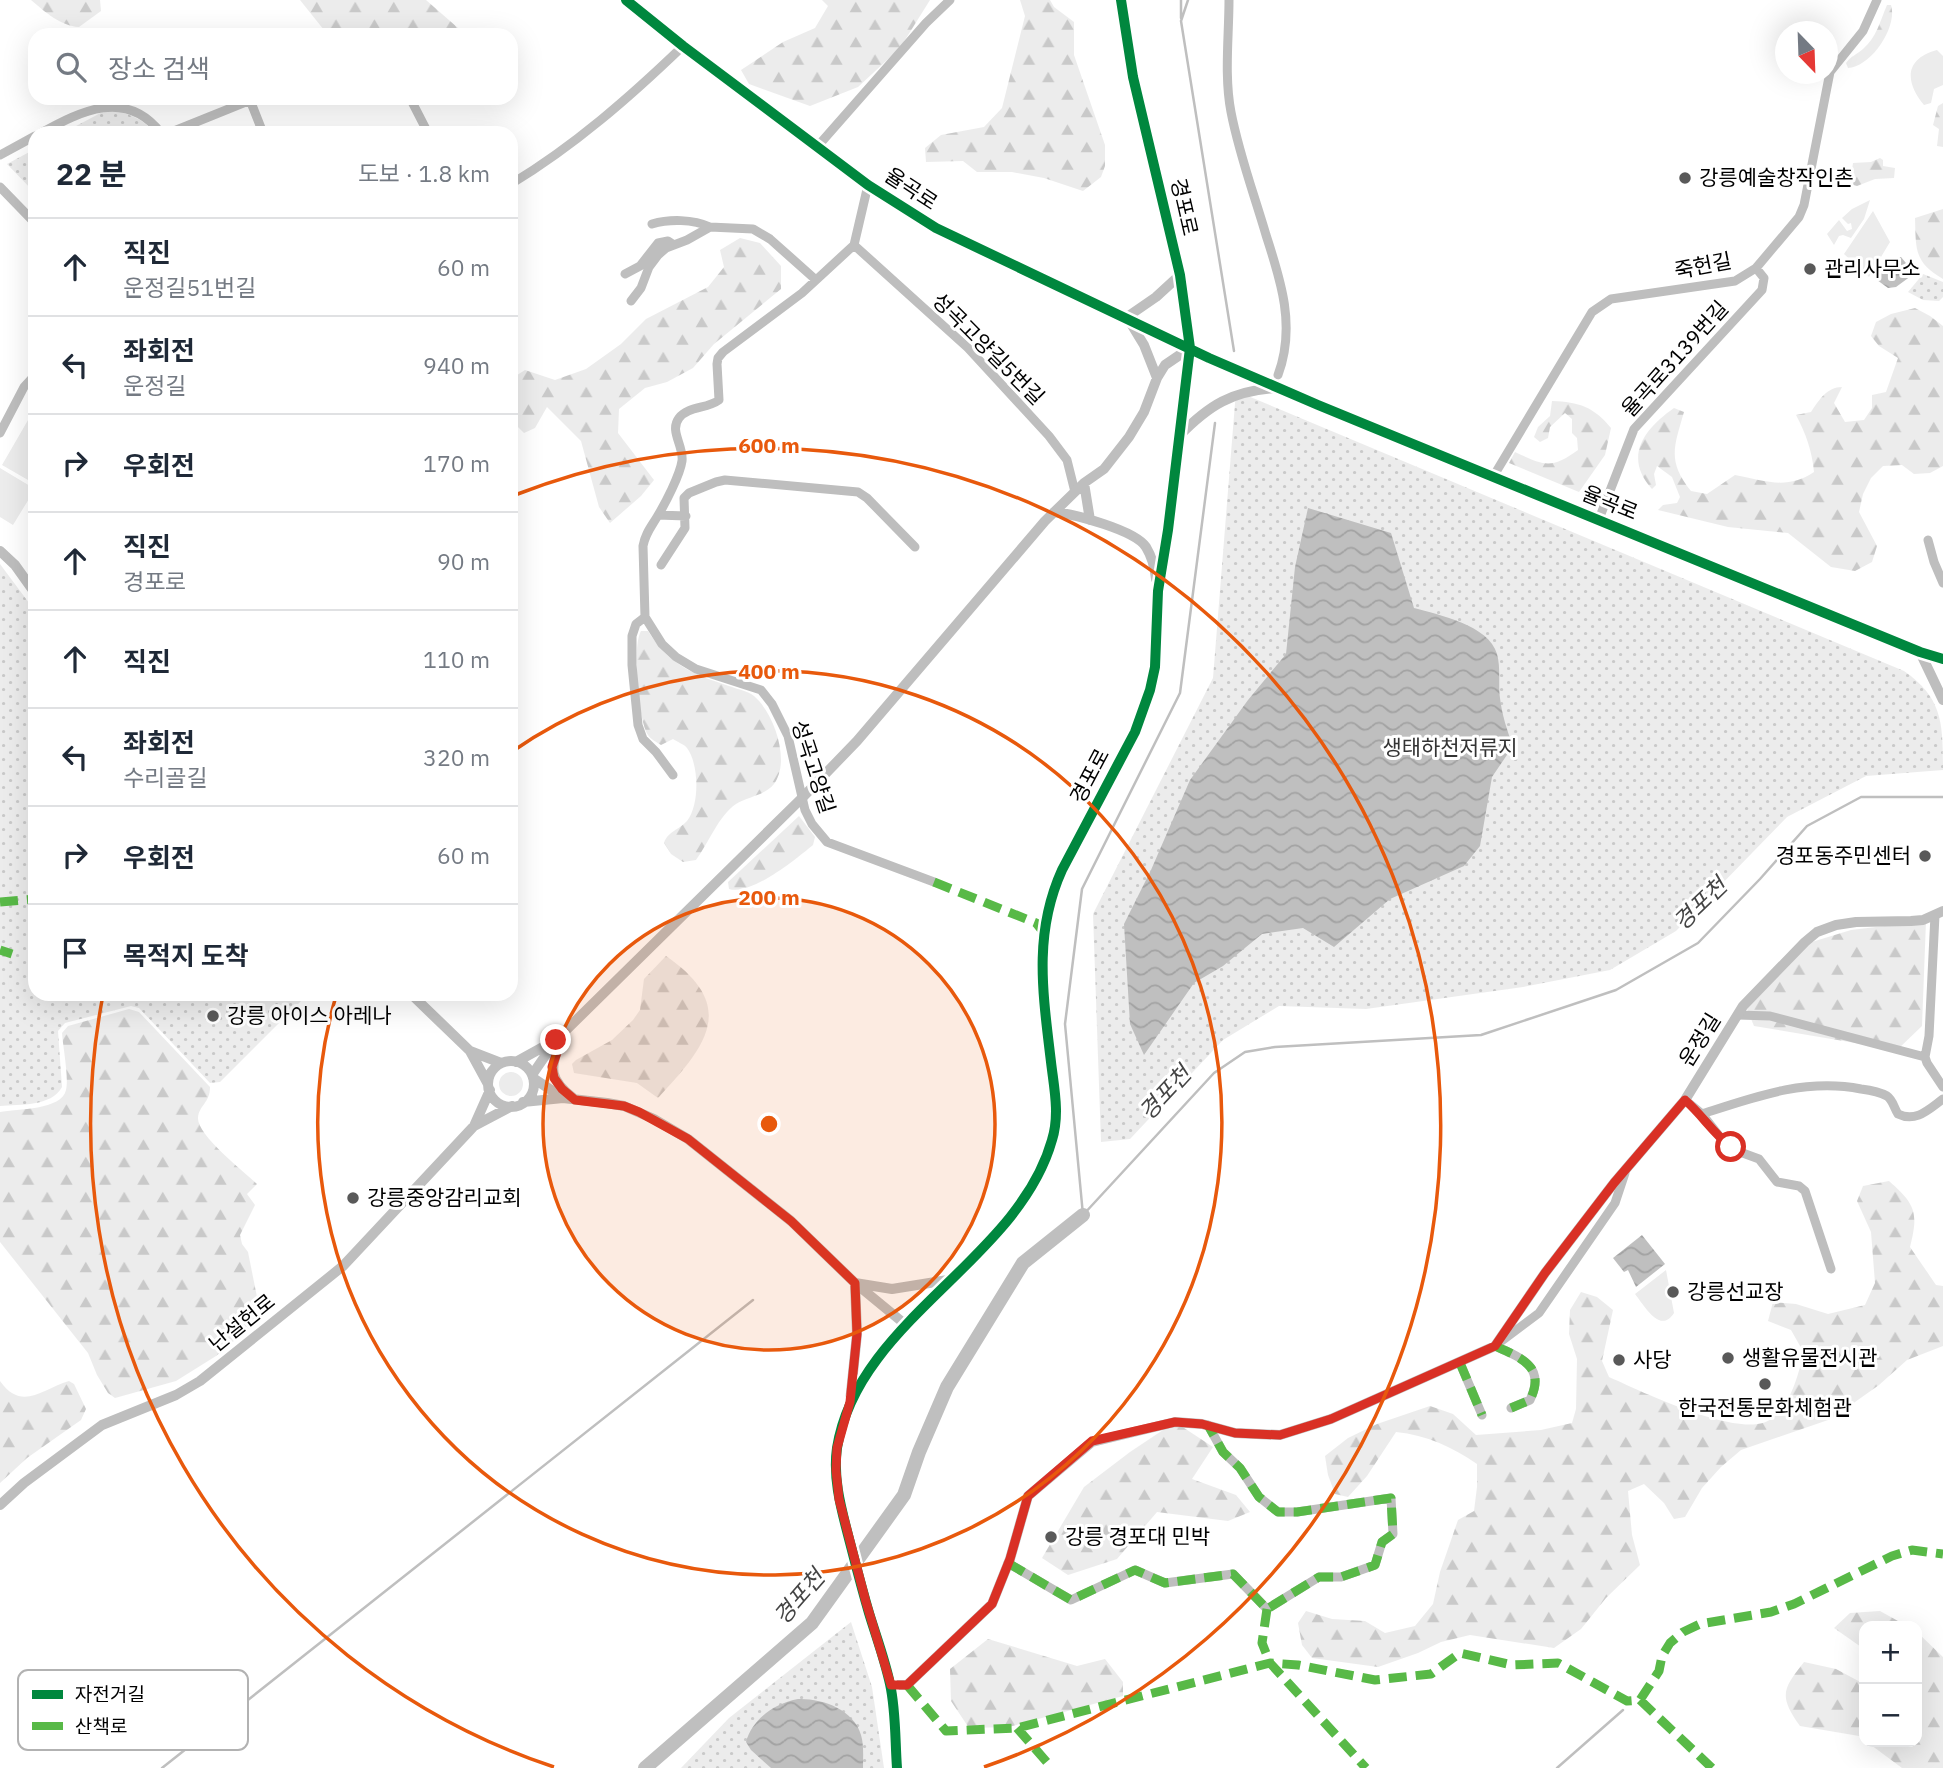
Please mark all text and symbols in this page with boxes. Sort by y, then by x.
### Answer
north arrow [1775,21,1838,84]
search box [28,28,518,105]
icon: search [52,48,90,86]
text: 장소 검색 [108,51,210,85]
text: 22 분 [56,154,127,193]
text: 도보 · 1.8 km [358,158,490,188]
street label: 율곡로 [880,161,943,216]
place label: 강릉예술창작인촌 [1699,163,1854,191]
marker: 강릉예술창작인촌 [1677,170,1693,186]
street label: 경포로 [1165,175,1205,238]
text: 직진 [123,235,171,269]
street label: 죽헌길 [1672,246,1734,284]
icon: ahead [56,248,94,286]
text: 60 m [437,252,490,282]
place label: 관리사무소 [1824,254,1921,282]
marker: 관리사무소 [1802,261,1818,277]
text: 운정길51번길 [123,272,256,302]
street label: 성곡고양길5번길 [927,286,1051,410]
street label: 율곡로3139번길 [1615,294,1734,422]
text: 좌회전 [123,333,195,367]
icon: left [56,346,94,384]
text: 940 m [423,350,490,380]
text: 운정길 [123,370,186,400]
text: 600 m [738,431,800,459]
icon: right [56,444,94,482]
text: 우회전 [123,448,195,482]
text: 170 m [423,448,490,478]
street label: 율곡로 [1578,478,1642,526]
text: 직진 [123,529,171,563]
icon: ahead [56,542,94,580]
text: 90 m [437,546,490,576]
text: 경포로 [123,566,186,596]
icon: ahead [56,640,94,678]
text: 직진 [123,644,171,678]
text: 110 m [423,644,490,674]
text: 400 m [738,657,800,685]
street label: 성곡고양길 [786,716,842,817]
text: 좌회전 [123,725,195,759]
park label: 생태하천저류지 [1382,733,1518,761]
icon: left [56,738,94,776]
text: 320 m [423,742,490,772]
street label: 경포로 [1063,743,1115,808]
text: 수리골길 [123,762,208,792]
icon: right [56,836,94,874]
text: 우회전 [123,840,195,874]
text: 60 m [437,840,490,870]
place label: 경포동주민센터 [1776,841,1911,869]
marker: 경포동주민센터 [1917,848,1933,864]
water label: 경포천 [1666,868,1735,936]
text: 200 m [738,883,800,911]
icon: arrive [56,934,94,972]
text: 목적지 도착 [123,938,249,972]
place label: 강릉 아이스 아레나 [227,1001,391,1029]
street label: 운정길 [1672,1007,1726,1071]
marker: 강릉 아이스 아레나 [205,1008,221,1024]
route end [540,1024,571,1055]
water label: 경포천 [1132,1057,1199,1126]
centre of rings [757,1112,781,1136]
route start [1715,1131,1746,1162]
place label: 강릉중앙감리교회 [367,1183,522,1211]
marker: 강릉중앙감리교회 [345,1190,361,1206]
place label: 강릉선교장 [1687,1277,1784,1305]
marker: 강릉선교장 [1665,1284,1681,1300]
street label: 난설헌로 [203,1287,280,1357]
place label: 생활유물전시관 [1742,1343,1877,1371]
place label: 사당 [1633,1345,1672,1373]
marker: 생활유물전시관 [1720,1350,1736,1366]
marker: 사당 [1611,1352,1627,1368]
marker: 한국전통문화체험관 [1757,1376,1773,1392]
place label: 한국전통문화체험관 [1678,1393,1852,1421]
place label: 강릉 경포대 민박 [1065,1522,1210,1550]
marker: 강릉 경포대 민박 [1043,1529,1059,1545]
water label: 경포천 [766,1560,832,1630]
map controls [1859,1621,1922,1747]
button: + [1859,1621,1922,1684]
legend [18,1670,248,1750]
text: 자전거길 [75,1682,145,1706]
button: − [1859,1684,1922,1747]
text: 산책로 [75,1714,127,1738]

